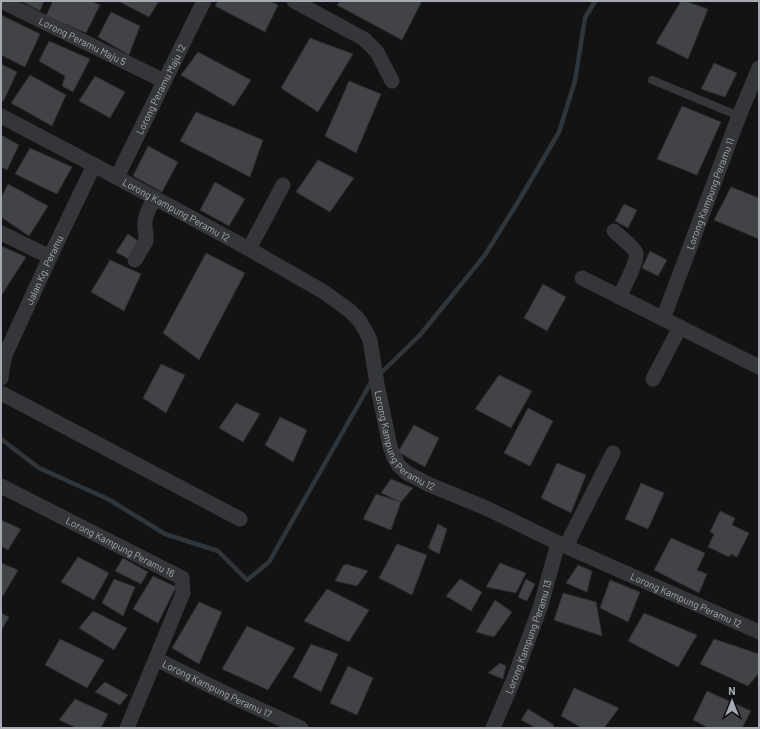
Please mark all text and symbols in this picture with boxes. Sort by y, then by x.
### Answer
street label: Lorong Peramu Maju 5 [37,15,128,68]
street label: Lorong Peramu Maju 12 [133,42,188,136]
street label: Lorong Kampung Peramu 11 [684,136,736,251]
street label: Lorong Kampung Peramu 12 [121,176,232,244]
street label: Jalan Kg. Peramu [23,233,66,307]
street label: Lorong Kampung Peramu 12 [372,389,437,493]
street label: Lorong Kampung Peramu 16 [64,514,177,579]
street label: Lorong Kampung Peramu 12 [629,570,744,630]
street label: Lorong Kampung Peramu 13 [502,578,554,696]
street label: Lorong Kampung Peramu 17 [161,657,274,720]
north arrow [712,681,752,721]
text: N [728,684,736,697]

